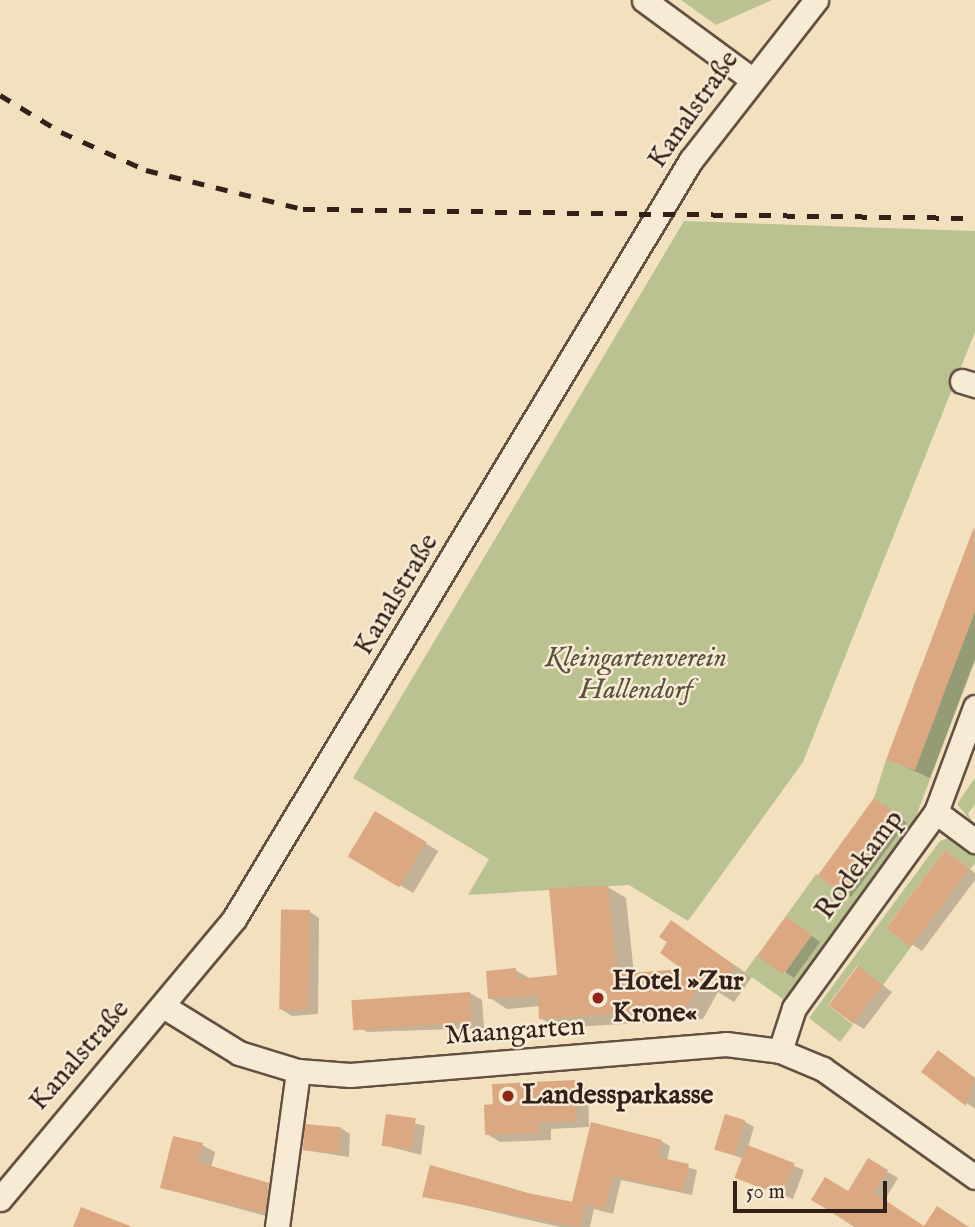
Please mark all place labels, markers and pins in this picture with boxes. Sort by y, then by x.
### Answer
place label: Hotel »Zur Krone« [612,965,743,1031]
marker: Hotel »Zur Krone« [590,990,606,1006]
place label: Landessparkasse [522,1079,713,1113]
marker: Landessparkasse [500,1088,516,1104]

